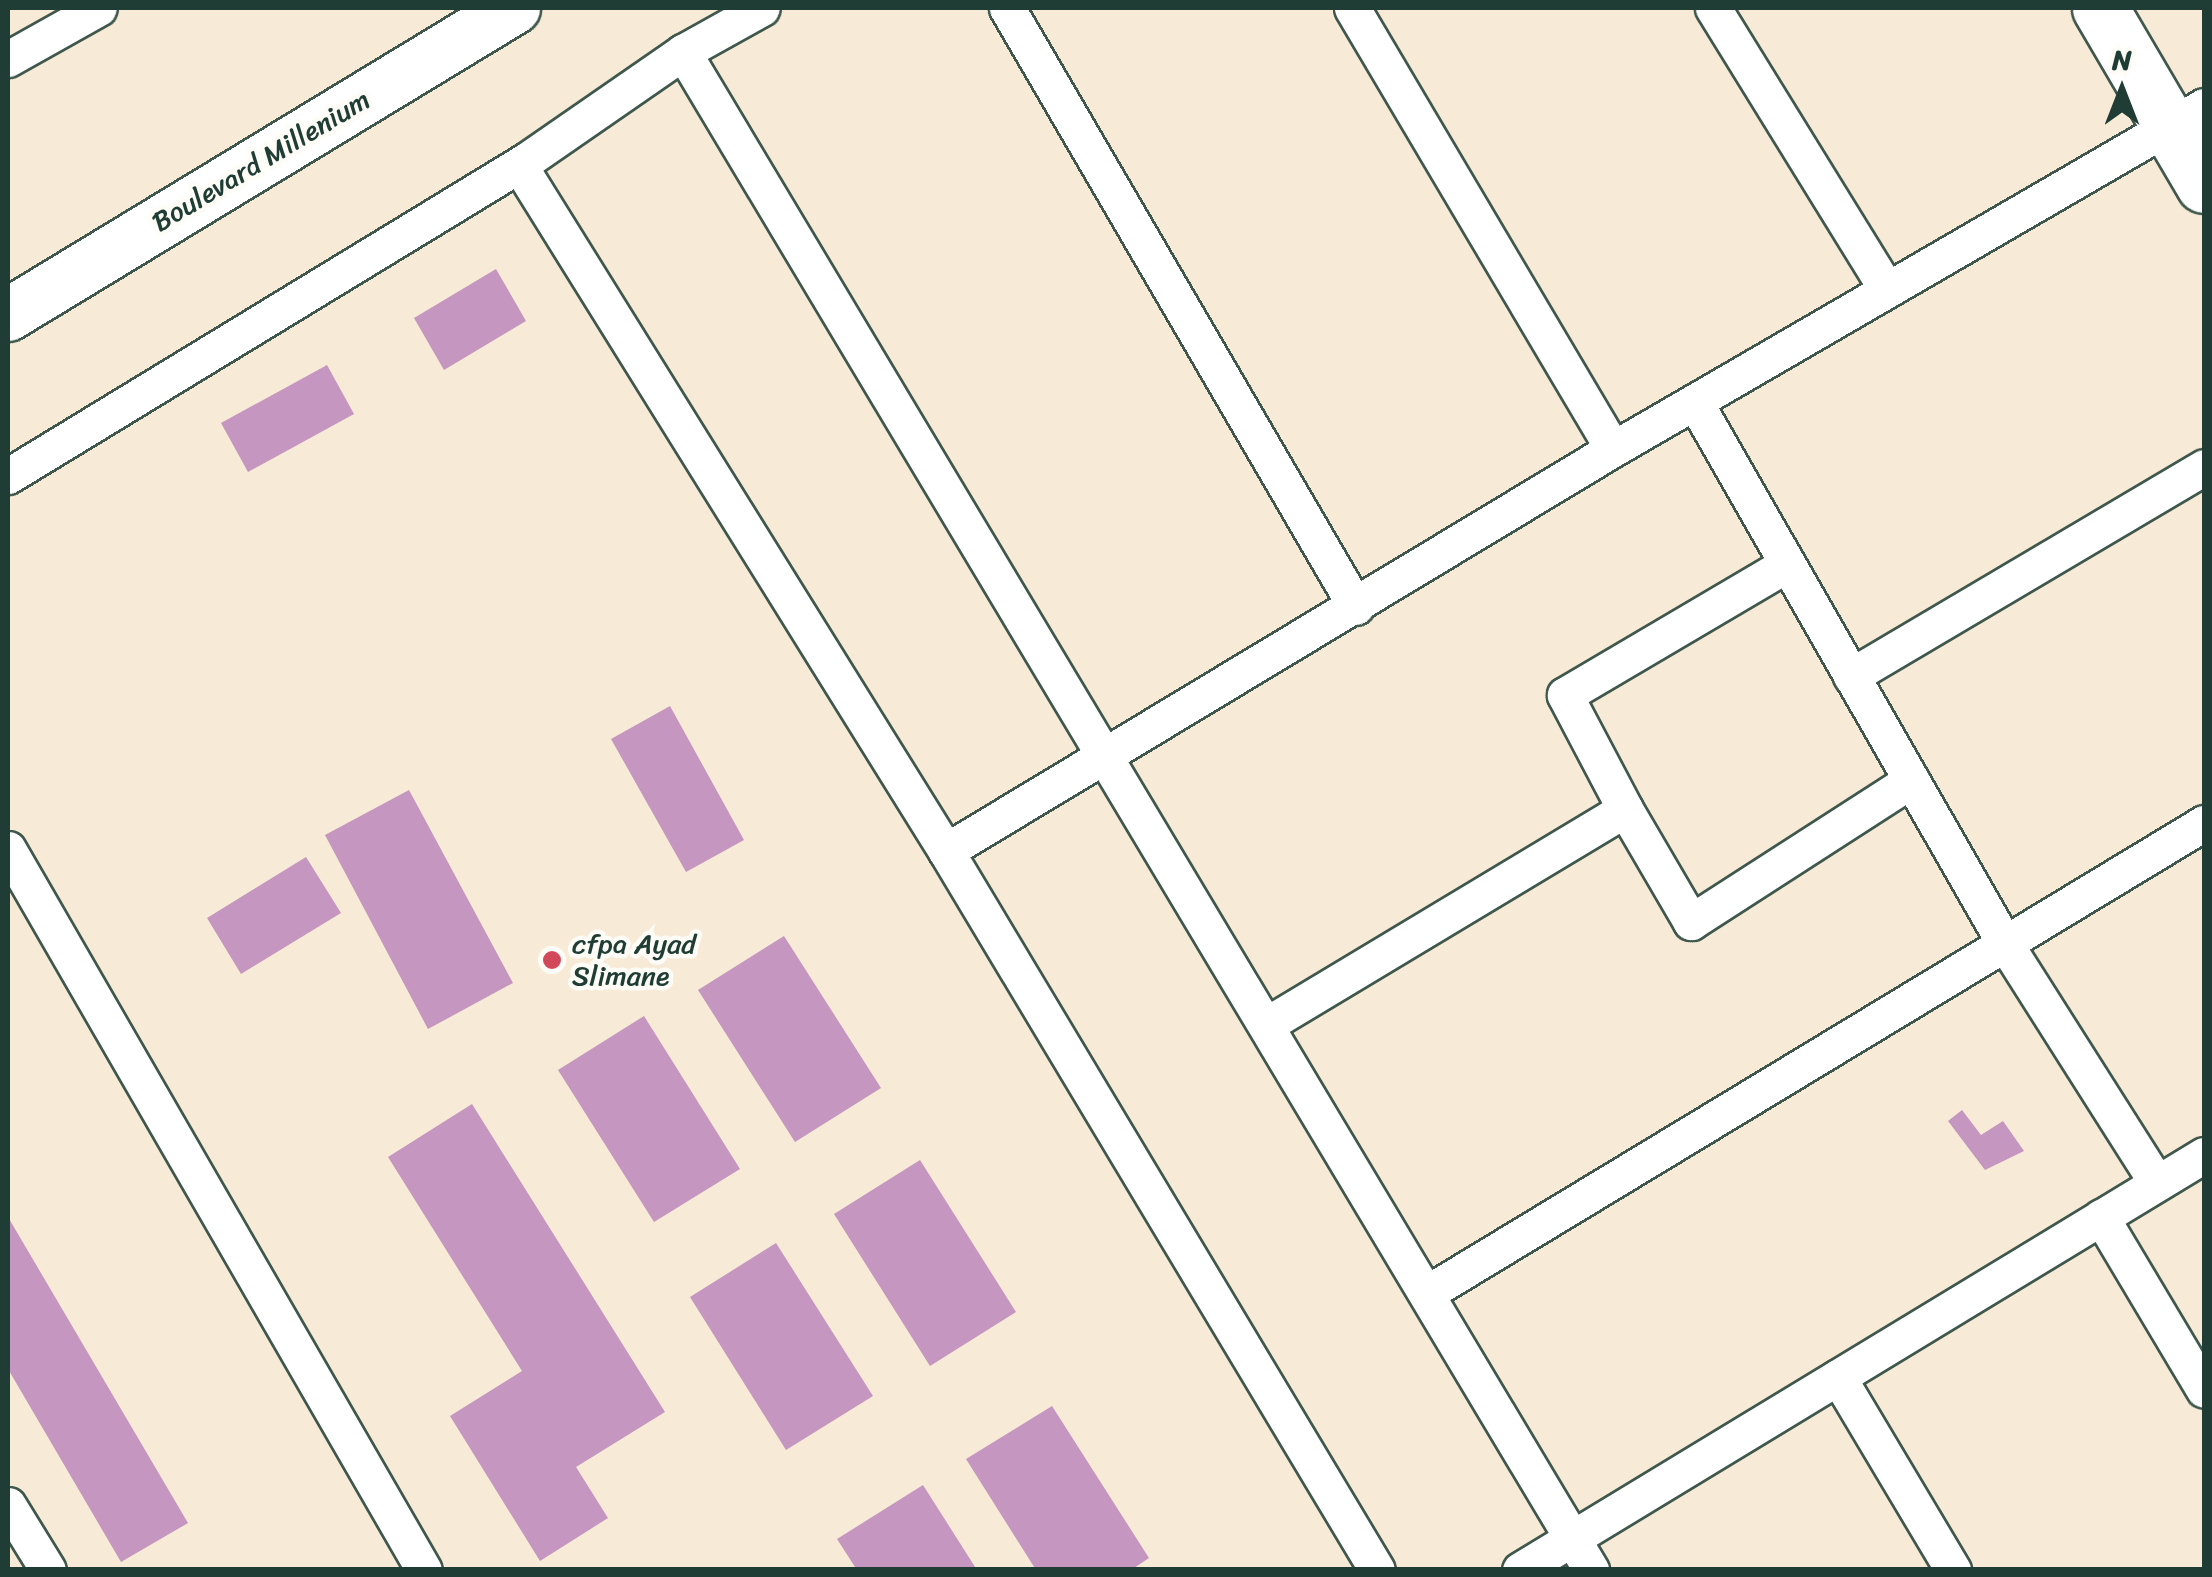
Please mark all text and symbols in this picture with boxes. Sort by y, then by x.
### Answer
text: N [2112,35,2132,84]
north arrow [2072,40,2172,140]
street label: Boulevard Millenium [145,82,377,240]
place label: cfpa Ayad Slimane [572,927,696,993]
marker: cfpa Ayad Slimane [541,949,563,971]

